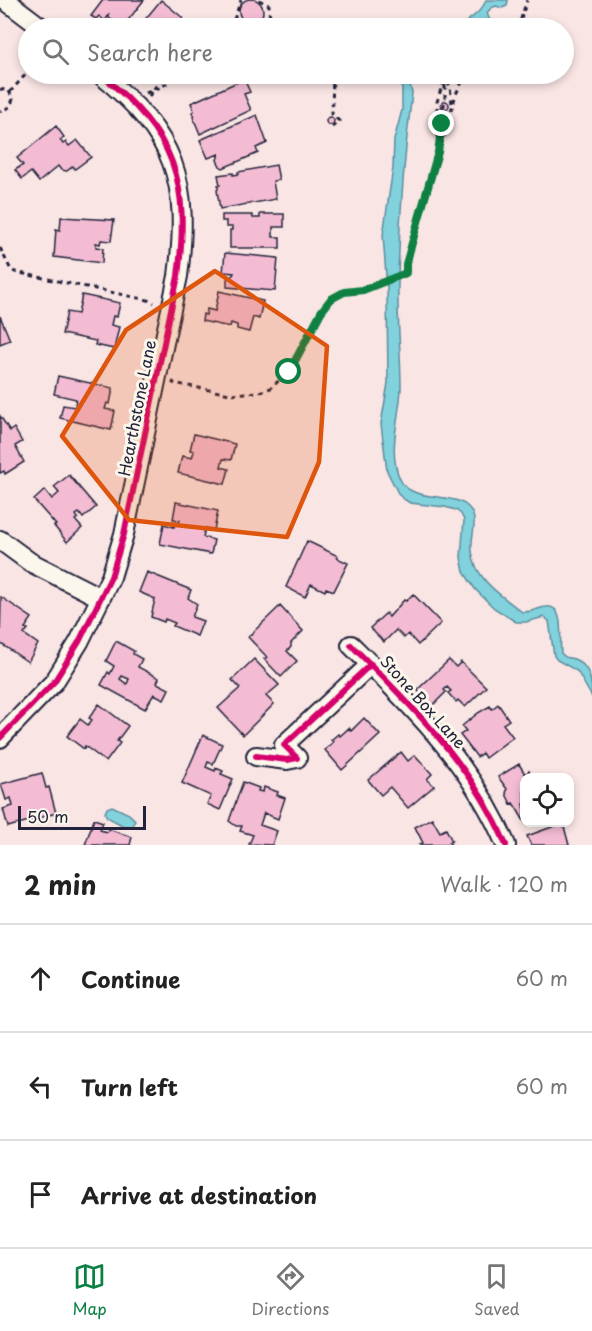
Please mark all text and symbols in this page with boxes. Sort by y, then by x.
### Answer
search box [18,18,574,84]
icon: search [39,35,72,68]
text: Search here [87,35,213,68]
route end [428,110,454,136]
street label: Hearthstone Lane [111,338,161,478]
route start [275,358,301,384]
street label: Stone Box Lane [375,649,472,753]
map controls [520,773,574,827]
button: locate [520,773,574,827]
scale bar [18,803,146,830]
text: 50 m [27,804,68,828]
text: 2 min [24,865,97,904]
text: Walk · 120 m [440,869,568,899]
icon: ahead [24,962,57,995]
text: Continue [81,962,180,995]
text: 60 m [516,963,568,993]
icon: left [24,1070,57,1103]
text: Turn left [81,1070,178,1103]
text: 60 m [516,1071,568,1101]
icon: arrive [24,1178,57,1211]
text: Arrive at destination [81,1178,317,1211]
tab: Map [72,1260,107,1320]
tab: Directions [251,1260,329,1320]
tab: Saved [474,1260,520,1320]

